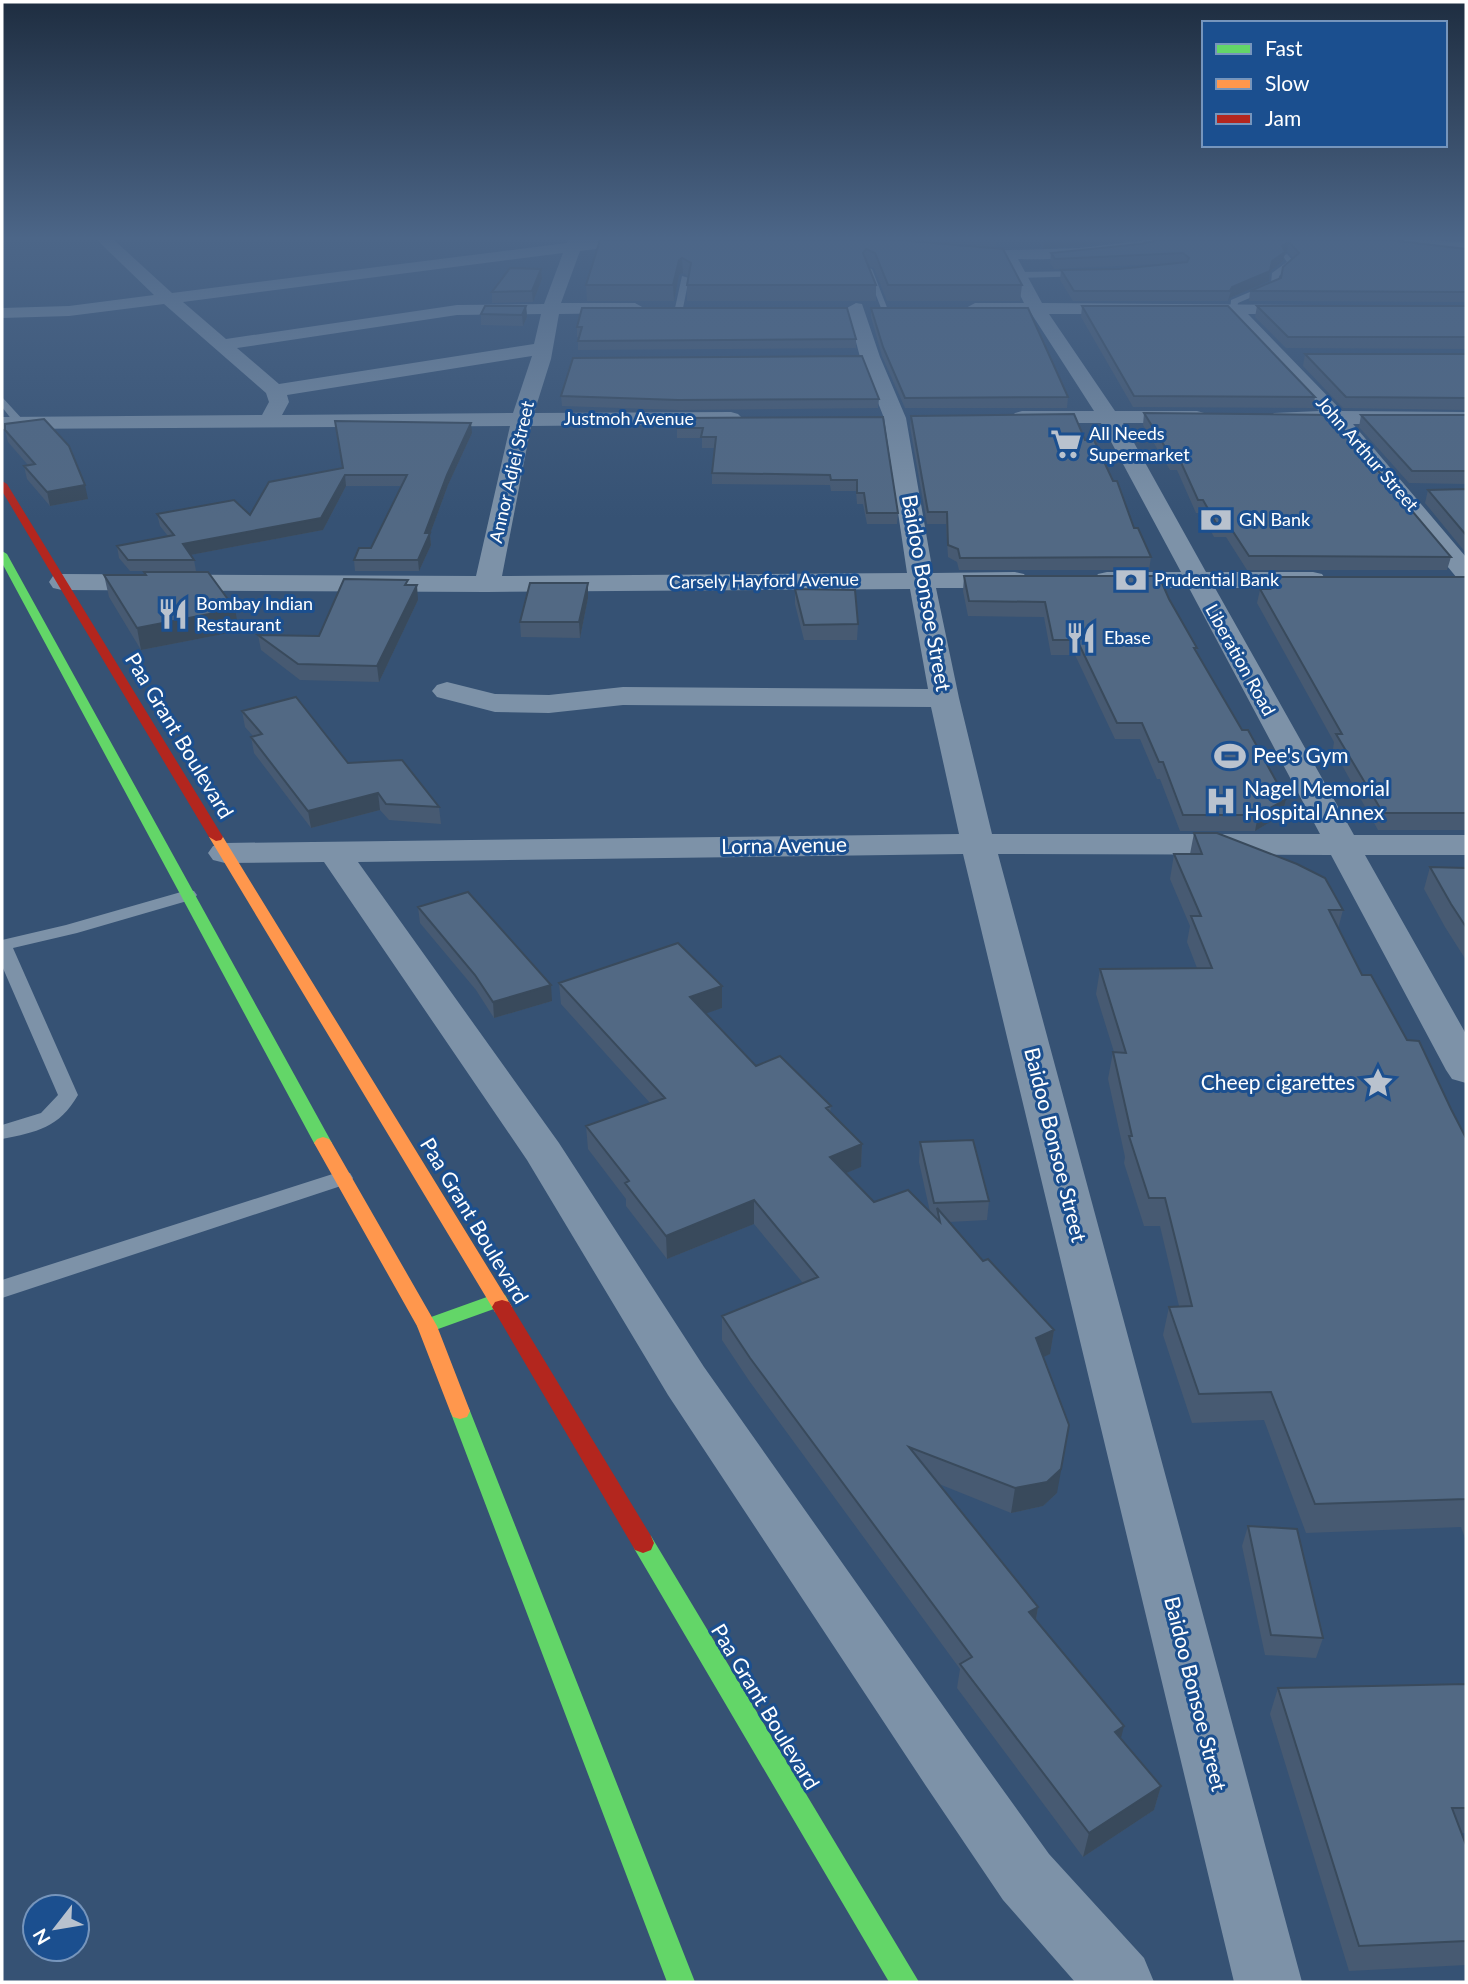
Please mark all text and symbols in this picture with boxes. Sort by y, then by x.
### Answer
legend [1202,21,1447,147]
text: Fast [1265,35,1303,60]
text: Slow [1265,70,1310,95]
text: Jam [1265,105,1301,130]
street label: John Arthur Street [1312,391,1424,516]
street label: Annor Adjei Street [484,398,538,545]
street label: Justmoh Avenue [564,407,694,429]
place label: All Needs Supermarket [1089,422,1190,465]
supermarket icon: All Needs Supermarket [1049,427,1083,461]
street label: Baidoo Bonsoe Street [898,492,957,694]
bank icon: GN Bank [1199,503,1233,537]
place label: GN Bank [1239,508,1311,530]
bank icon: Prudential Bank [1114,563,1148,597]
street label: Carsely Hayford Avenue [669,567,859,593]
place label: Prudential Bank [1154,568,1280,590]
place label: Bombay Indian Restaurant [196,592,313,635]
restaurant icon: Bombay Indian Restaurant [156,597,190,631]
street label: Liberation Road [1201,600,1281,719]
restaurant icon: Ebase [1064,621,1098,655]
place label: Ebase [1104,626,1151,648]
street label: Paa Grant Boulevard [121,648,240,823]
sports icon: Pee's Gym [1213,739,1247,773]
place label: Pee's Gym [1253,742,1348,767]
place label: Nagel Memorial Hospital Annex [1244,775,1390,824]
hospital icon: Nagel Memorial Hospital Annex [1204,784,1238,818]
street label: Lorna Avenue [721,831,847,858]
street label: Baidoo Bonsoe Street [1020,1045,1093,1245]
place icon: Cheep cigarettes [1361,1066,1395,1100]
place label: Cheep cigarettes [1201,1069,1355,1094]
street label: Paa Grant Boulevard [416,1133,535,1308]
street label: Baidoo Bonsoe Street [1160,1594,1233,1794]
street label: Paa Grant Boulevard [707,1619,826,1794]
north arrow [21,1893,91,1963]
text: N [27,1925,55,1949]

